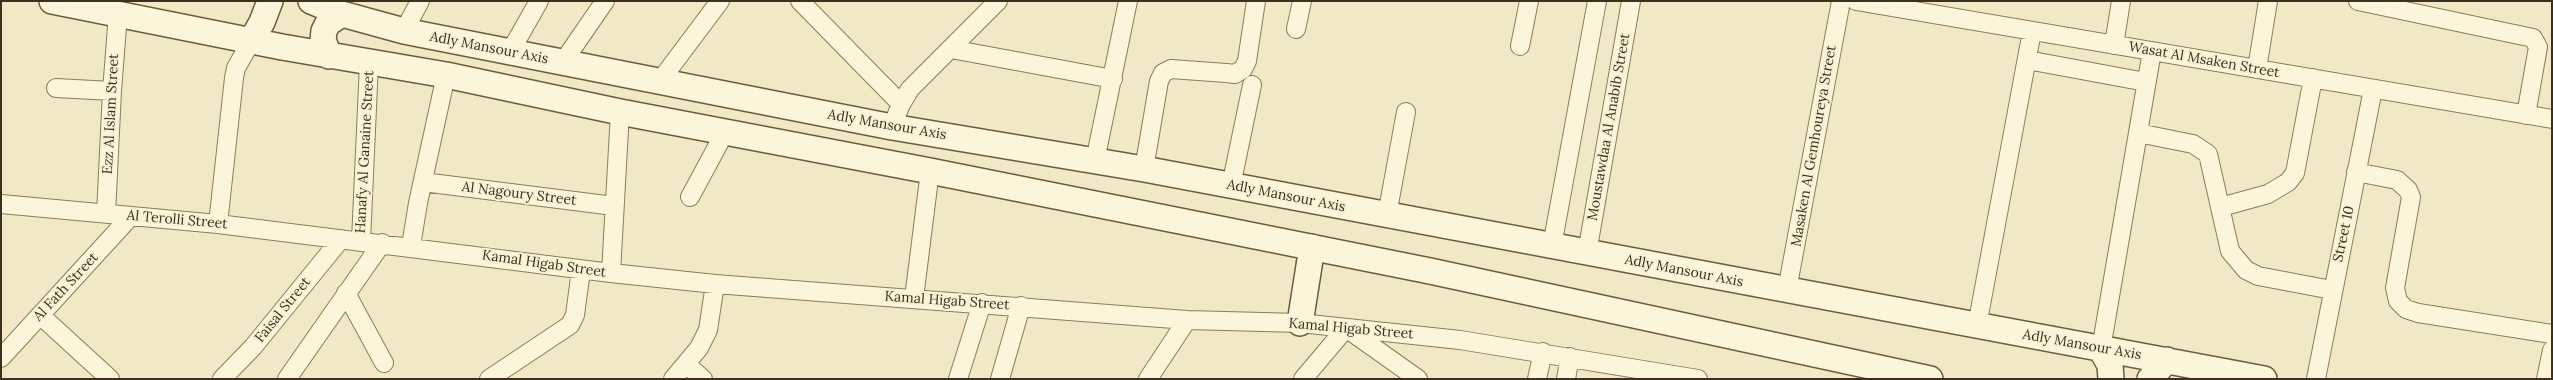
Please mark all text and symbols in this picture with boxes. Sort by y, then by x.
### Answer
street label: Adly Mansour Axis [428,28,550,68]
street label: Moustawdaa Al Anabib Street [1584,32,1634,222]
street label: Wasat Al Msaken Street [2127,38,2281,82]
street label: Masaken Al Gemhoureya Street [1788,44,1840,248]
street label: Ezz Al Islam Street [99,53,123,175]
street label: Hanafy Al Ganaine Street [352,70,378,234]
street label: Adly Mansour Axis [826,106,948,144]
street label: Adly Mansour Axis [1225,176,1347,216]
street label: Al Nagoury Street [461,179,577,209]
street label: Street 10 [2330,204,2358,264]
street label: Al Terolli Street [126,207,228,233]
street label: Kamal Higab Street [481,247,607,281]
street label: Al Fath Street [30,249,102,325]
street label: Adly Mansour Axis [1623,251,1745,291]
street label: Faisal Street [252,274,314,346]
street label: Kamal Higab Street [884,288,1010,314]
street label: Kamal Higab Street [1288,315,1414,343]
street label: Adly Mansour Axis [2021,326,2143,364]

